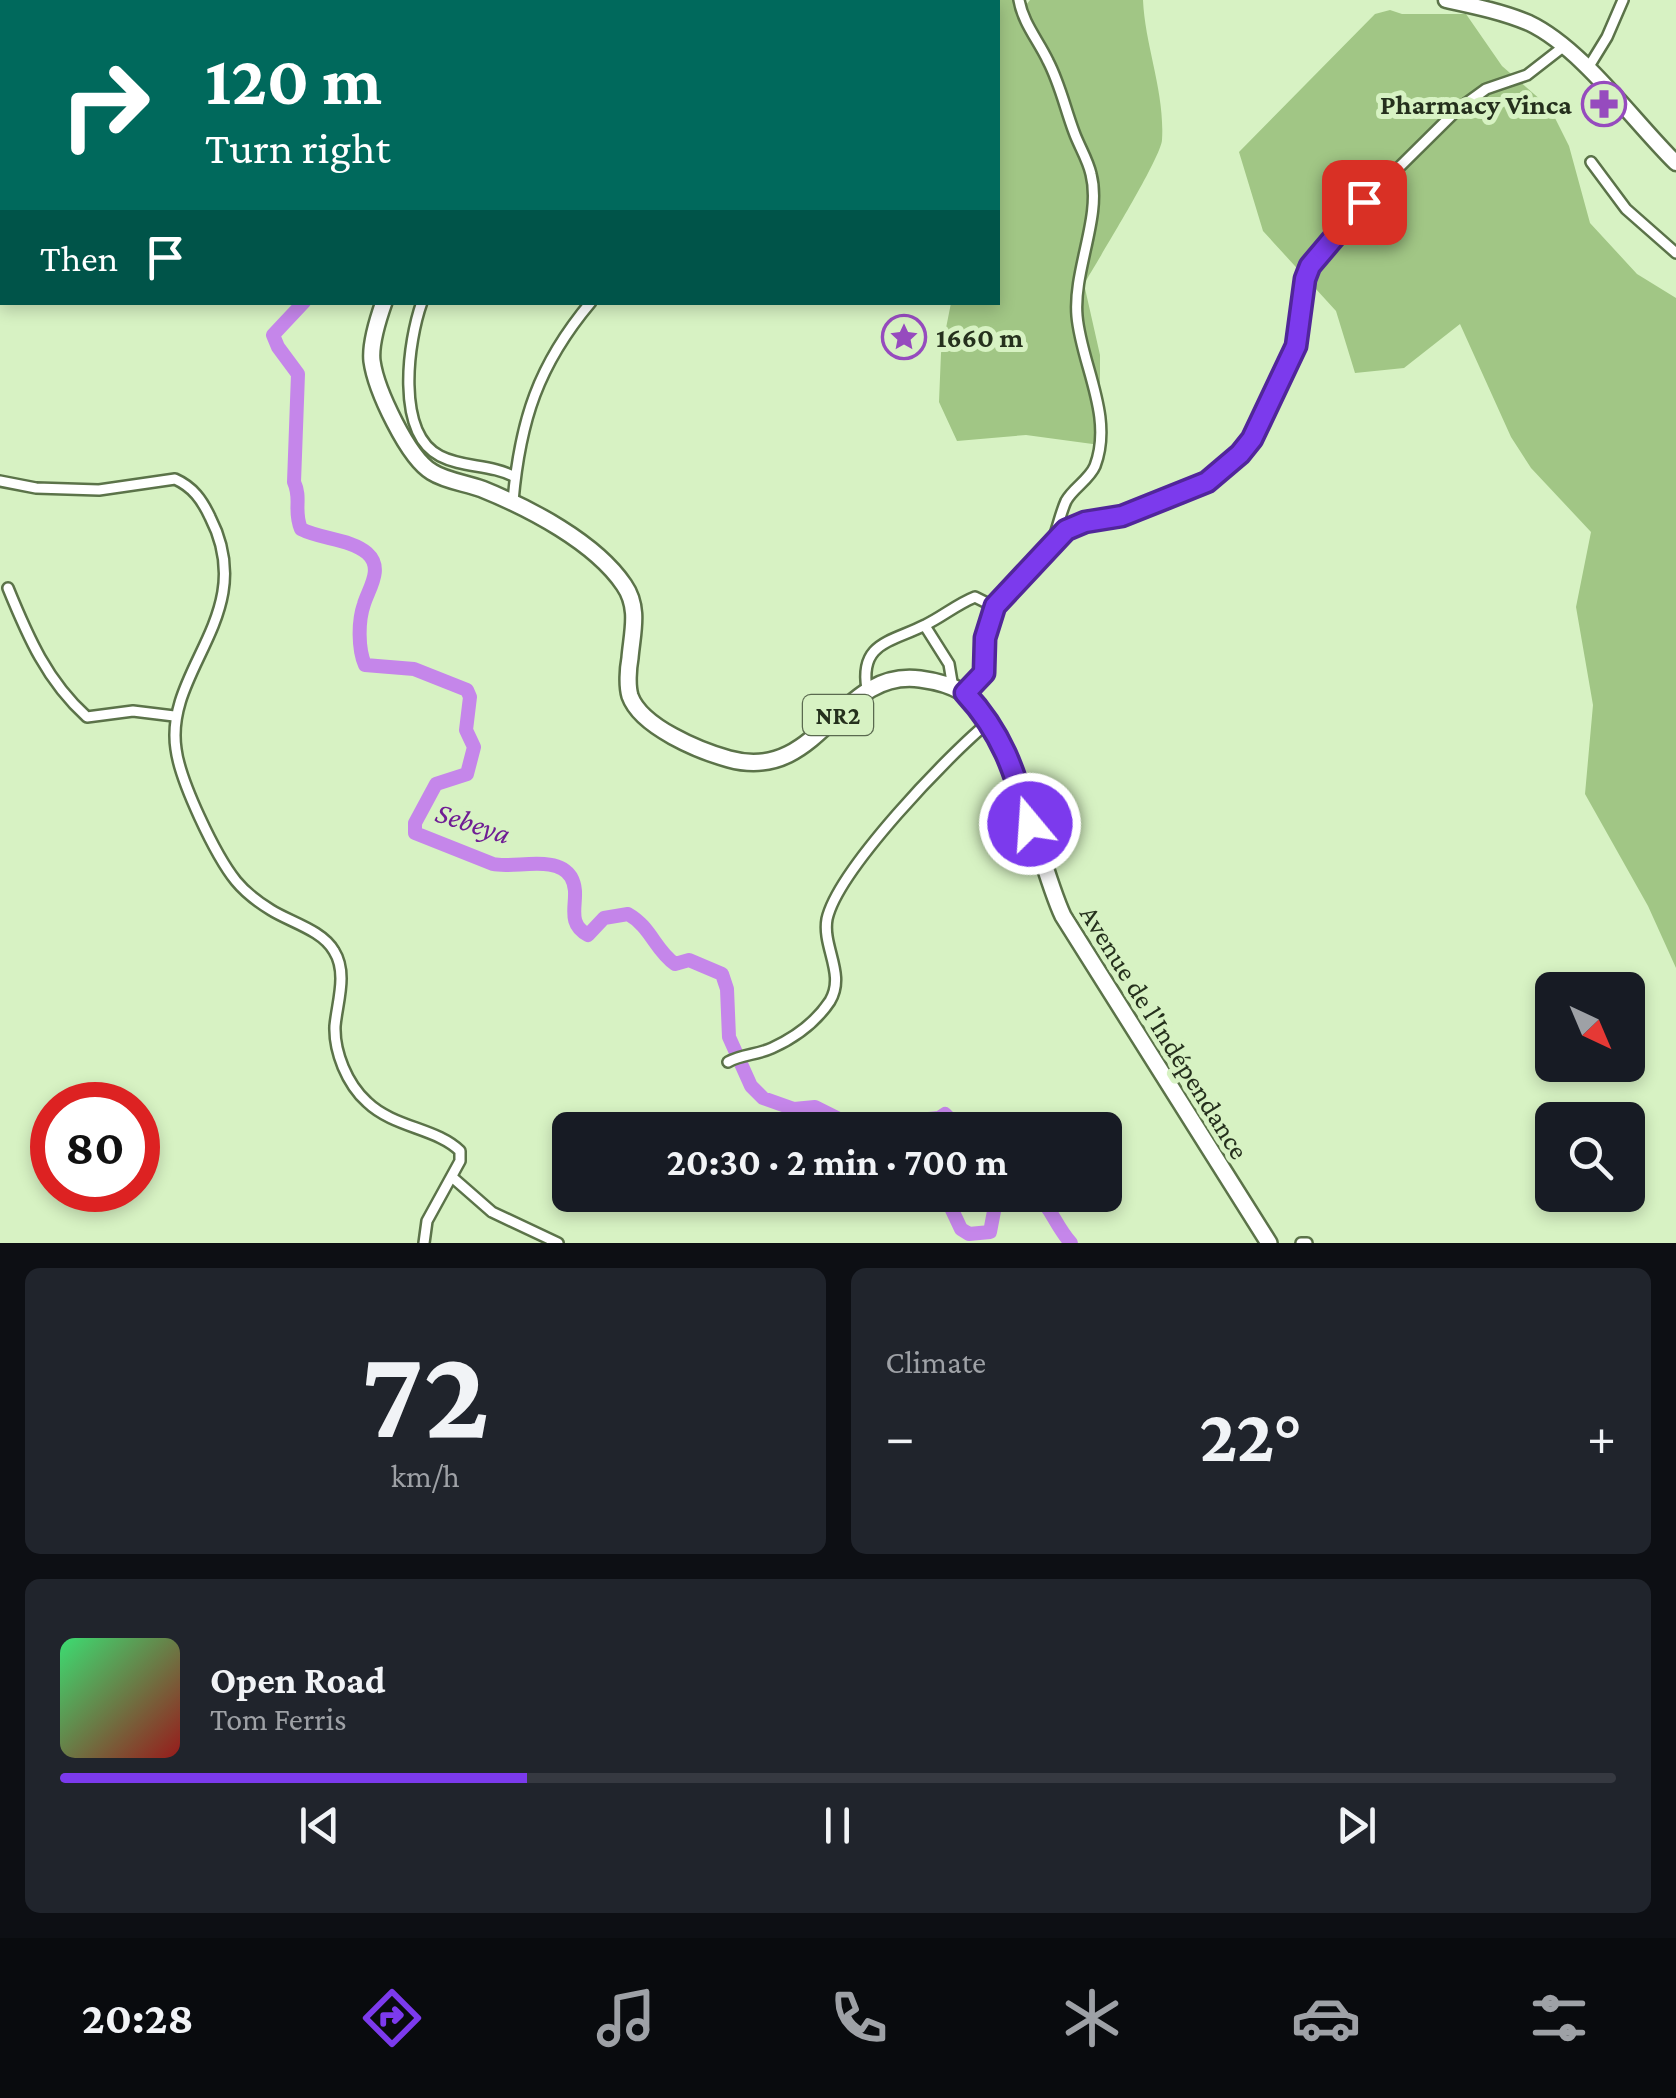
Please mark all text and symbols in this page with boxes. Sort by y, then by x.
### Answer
icon: right [40,40,170,170]
text: 120 m [205,41,382,119]
pharmacy icon: Pharmacy Vinca [1581,81,1627,127]
place label: Pharmacy Vinca [1380,89,1572,120]
text: Turn right [205,123,390,173]
pin [1322,160,1407,245]
icon: arrive [1337,175,1392,230]
icon: arrive [138,230,193,285]
text: Then [40,237,118,279]
place icon: 1660 m [881,314,927,360]
place label: 1660 m [936,322,1023,353]
road number: NR2 [803,695,873,735]
position arrow [978,772,1082,876]
water label: Sebeya [431,795,515,851]
street label: Avenue de l'Indépendance [1074,900,1255,1165]
north arrow [1535,972,1645,1082]
map controls [1535,972,1645,1212]
speed limit sign: 80 [30,1082,160,1212]
button: search [1535,1102,1645,1212]
text: 20:30 · 2 min · 700 m [666,1141,1008,1183]
text: 72 [361,1320,490,1465]
text: Climate [886,1344,986,1380]
text: 22° [1199,1394,1302,1477]
text: − [886,1406,915,1467]
text: + [1587,1406,1616,1467]
text: km/h [391,1458,460,1494]
text: Open Road [210,1659,386,1701]
text: Tom Ferris [210,1701,347,1737]
icon: previous [292,1798,347,1853]
icon: pause [810,1798,865,1853]
icon: next [1329,1798,1384,1853]
icon: directions [357,1983,427,2053]
icon: music [591,1983,661,2053]
icon: phone [824,1983,894,2053]
icon: climate [1057,1983,1127,2053]
icon: car [1291,1983,1361,2053]
icon: filters [1524,1983,1594,2053]
text: 20:28 [82,1993,194,2043]

